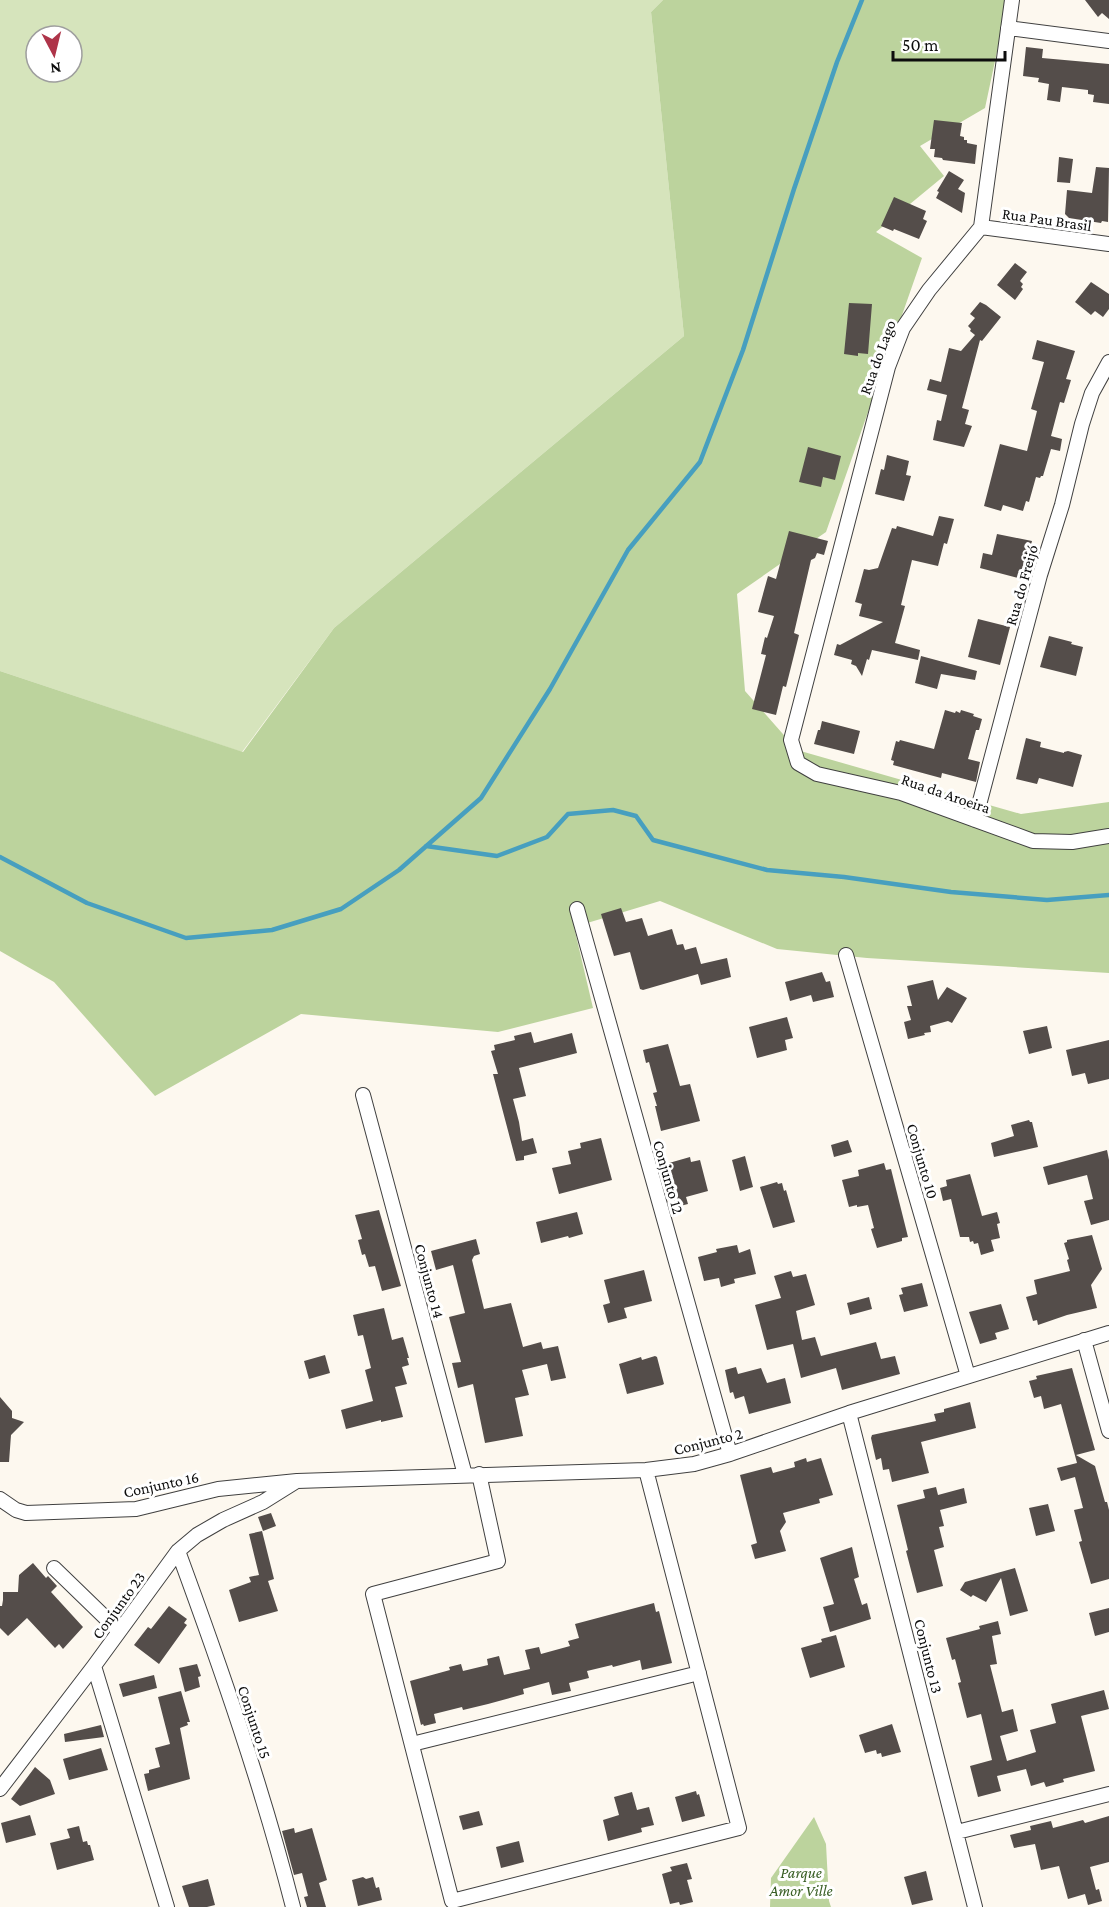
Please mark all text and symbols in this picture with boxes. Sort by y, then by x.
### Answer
north arrow [24,24,84,84]
scale bar [893,24,1006,62]
text: 50 m [902,35,939,55]
text: N [49,59,62,78]
street label: Rua Pau Brasil [1001,205,1093,234]
street label: Rua do Lago [856,318,900,397]
street label: Rua do Freijó [1002,543,1042,628]
street label: Rua da Aroeira [899,770,993,817]
street label: Conjunto 10 [903,1122,941,1201]
street label: Conjunto 12 [649,1138,687,1217]
street label: Conjunto 14 [410,1242,448,1321]
street label: Conjunto 2 [672,1425,745,1459]
street label: Conjunto 16 [122,1468,200,1502]
street label: Conjunto 23 [89,1569,149,1643]
street label: Conjunto 13 [910,1617,946,1695]
street label: Conjunto 15 [234,1683,274,1761]
park label: Parque Amor Ville [768,1864,833,1899]

